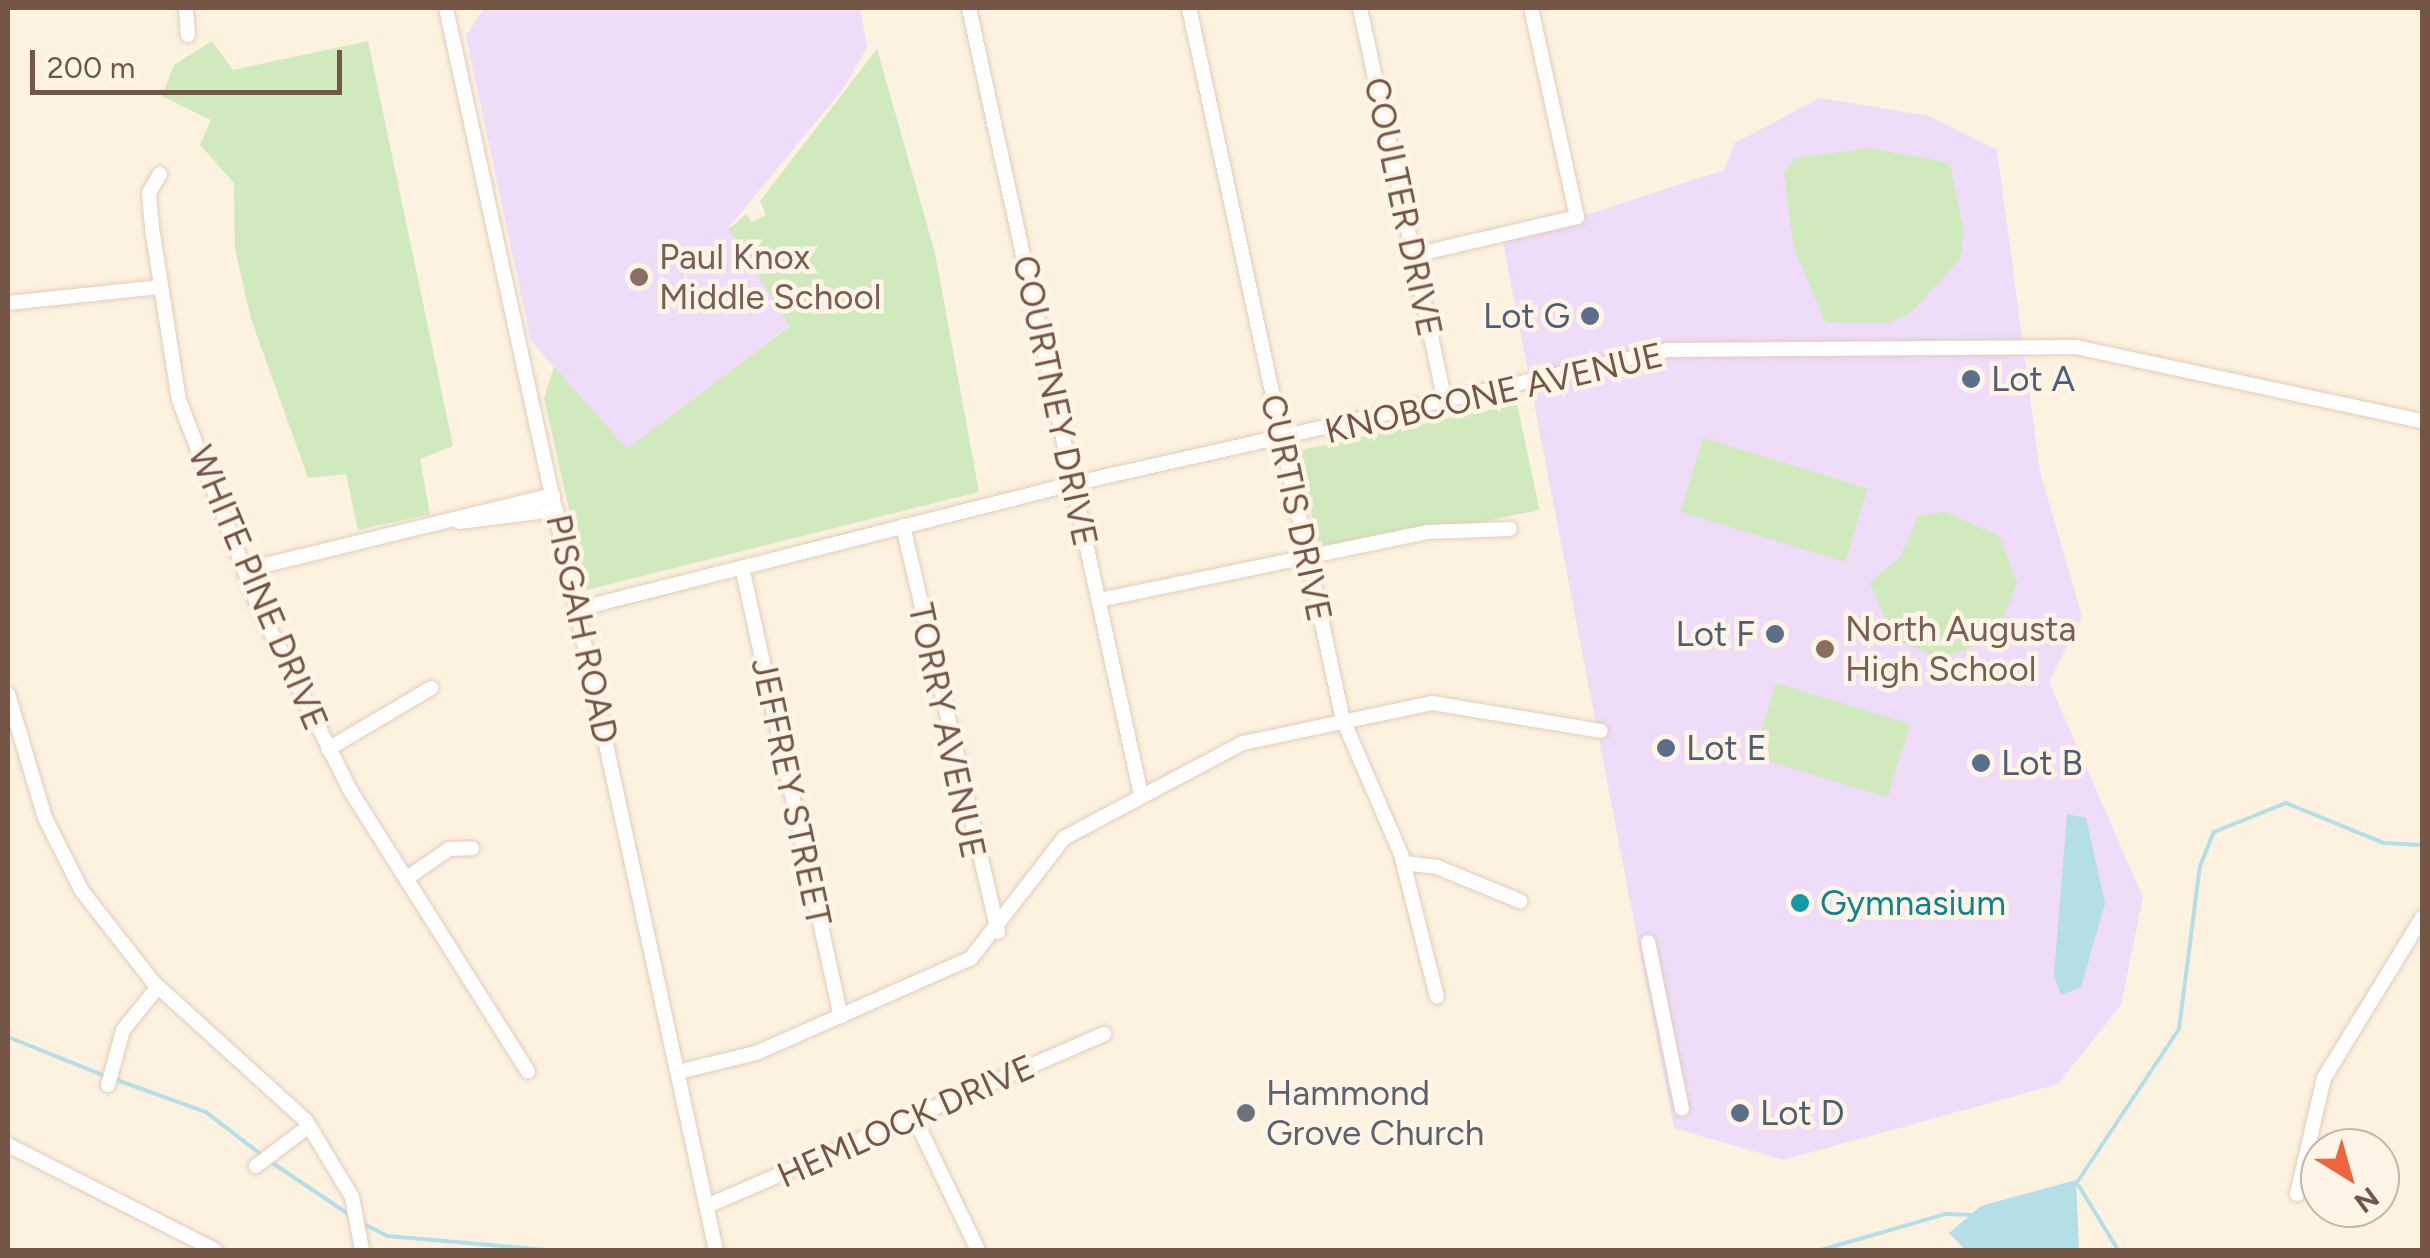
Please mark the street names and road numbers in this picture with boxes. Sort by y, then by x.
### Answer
street label: COULTER DRIVE [1355,74,1451,340]
street label: COURTNEY DRIVE [1004,252,1106,550]
street label: KNOBCONE AVENUE [1321,334,1667,452]
street label: CURTIS DRIVE [1251,391,1341,625]
street label: WHITE PINE DRIVE [179,440,337,736]
street label: PISGAH ROAD [537,511,627,747]
street label: TORRY AVENUE [899,600,995,862]
street label: JEFFREY STREET [742,654,840,930]
street label: HEMLOCK DRIVE [771,1045,1041,1197]

